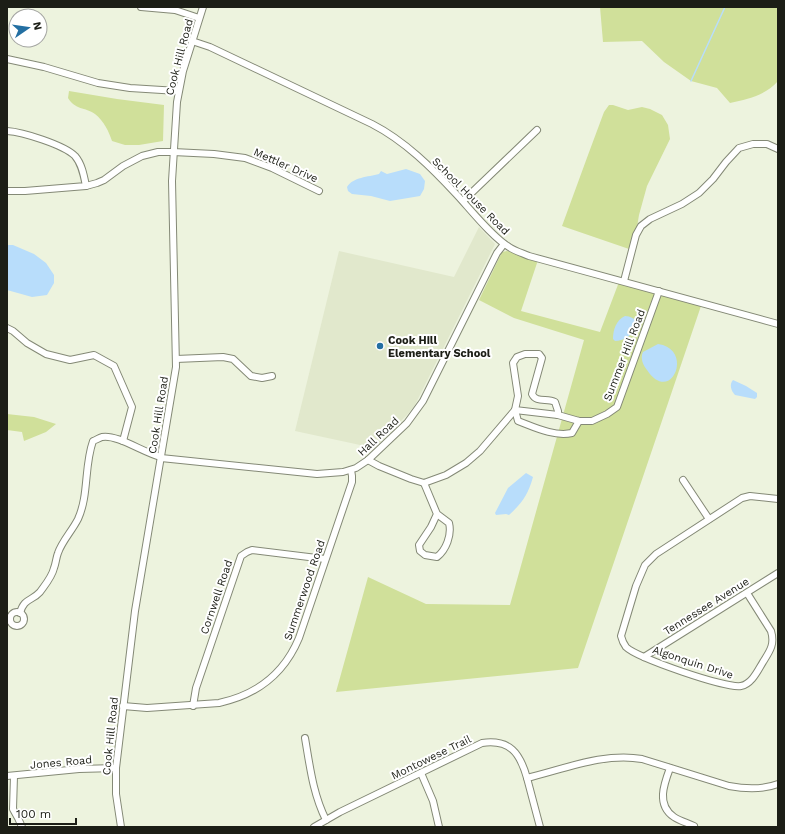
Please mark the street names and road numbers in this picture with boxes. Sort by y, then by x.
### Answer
street label: Cook Hill Road [163,18,196,97]
street label: Mettler Drive [252,145,320,185]
street label: School House Road [429,155,512,238]
street label: Summer Hill Road [601,308,648,403]
street label: Cook Hill Road [146,375,171,455]
street label: Hall Road [355,414,401,459]
street label: Summerwood Road [281,538,328,642]
street label: Cornwell Road [198,558,235,636]
street label: Tennessee Avenue [661,575,751,638]
street label: Algonquin Drive [651,643,735,682]
street label: Cook Hill Road [100,696,121,776]
street label: Montowese Trail [389,732,474,782]
street label: Jones Road [29,753,93,772]

